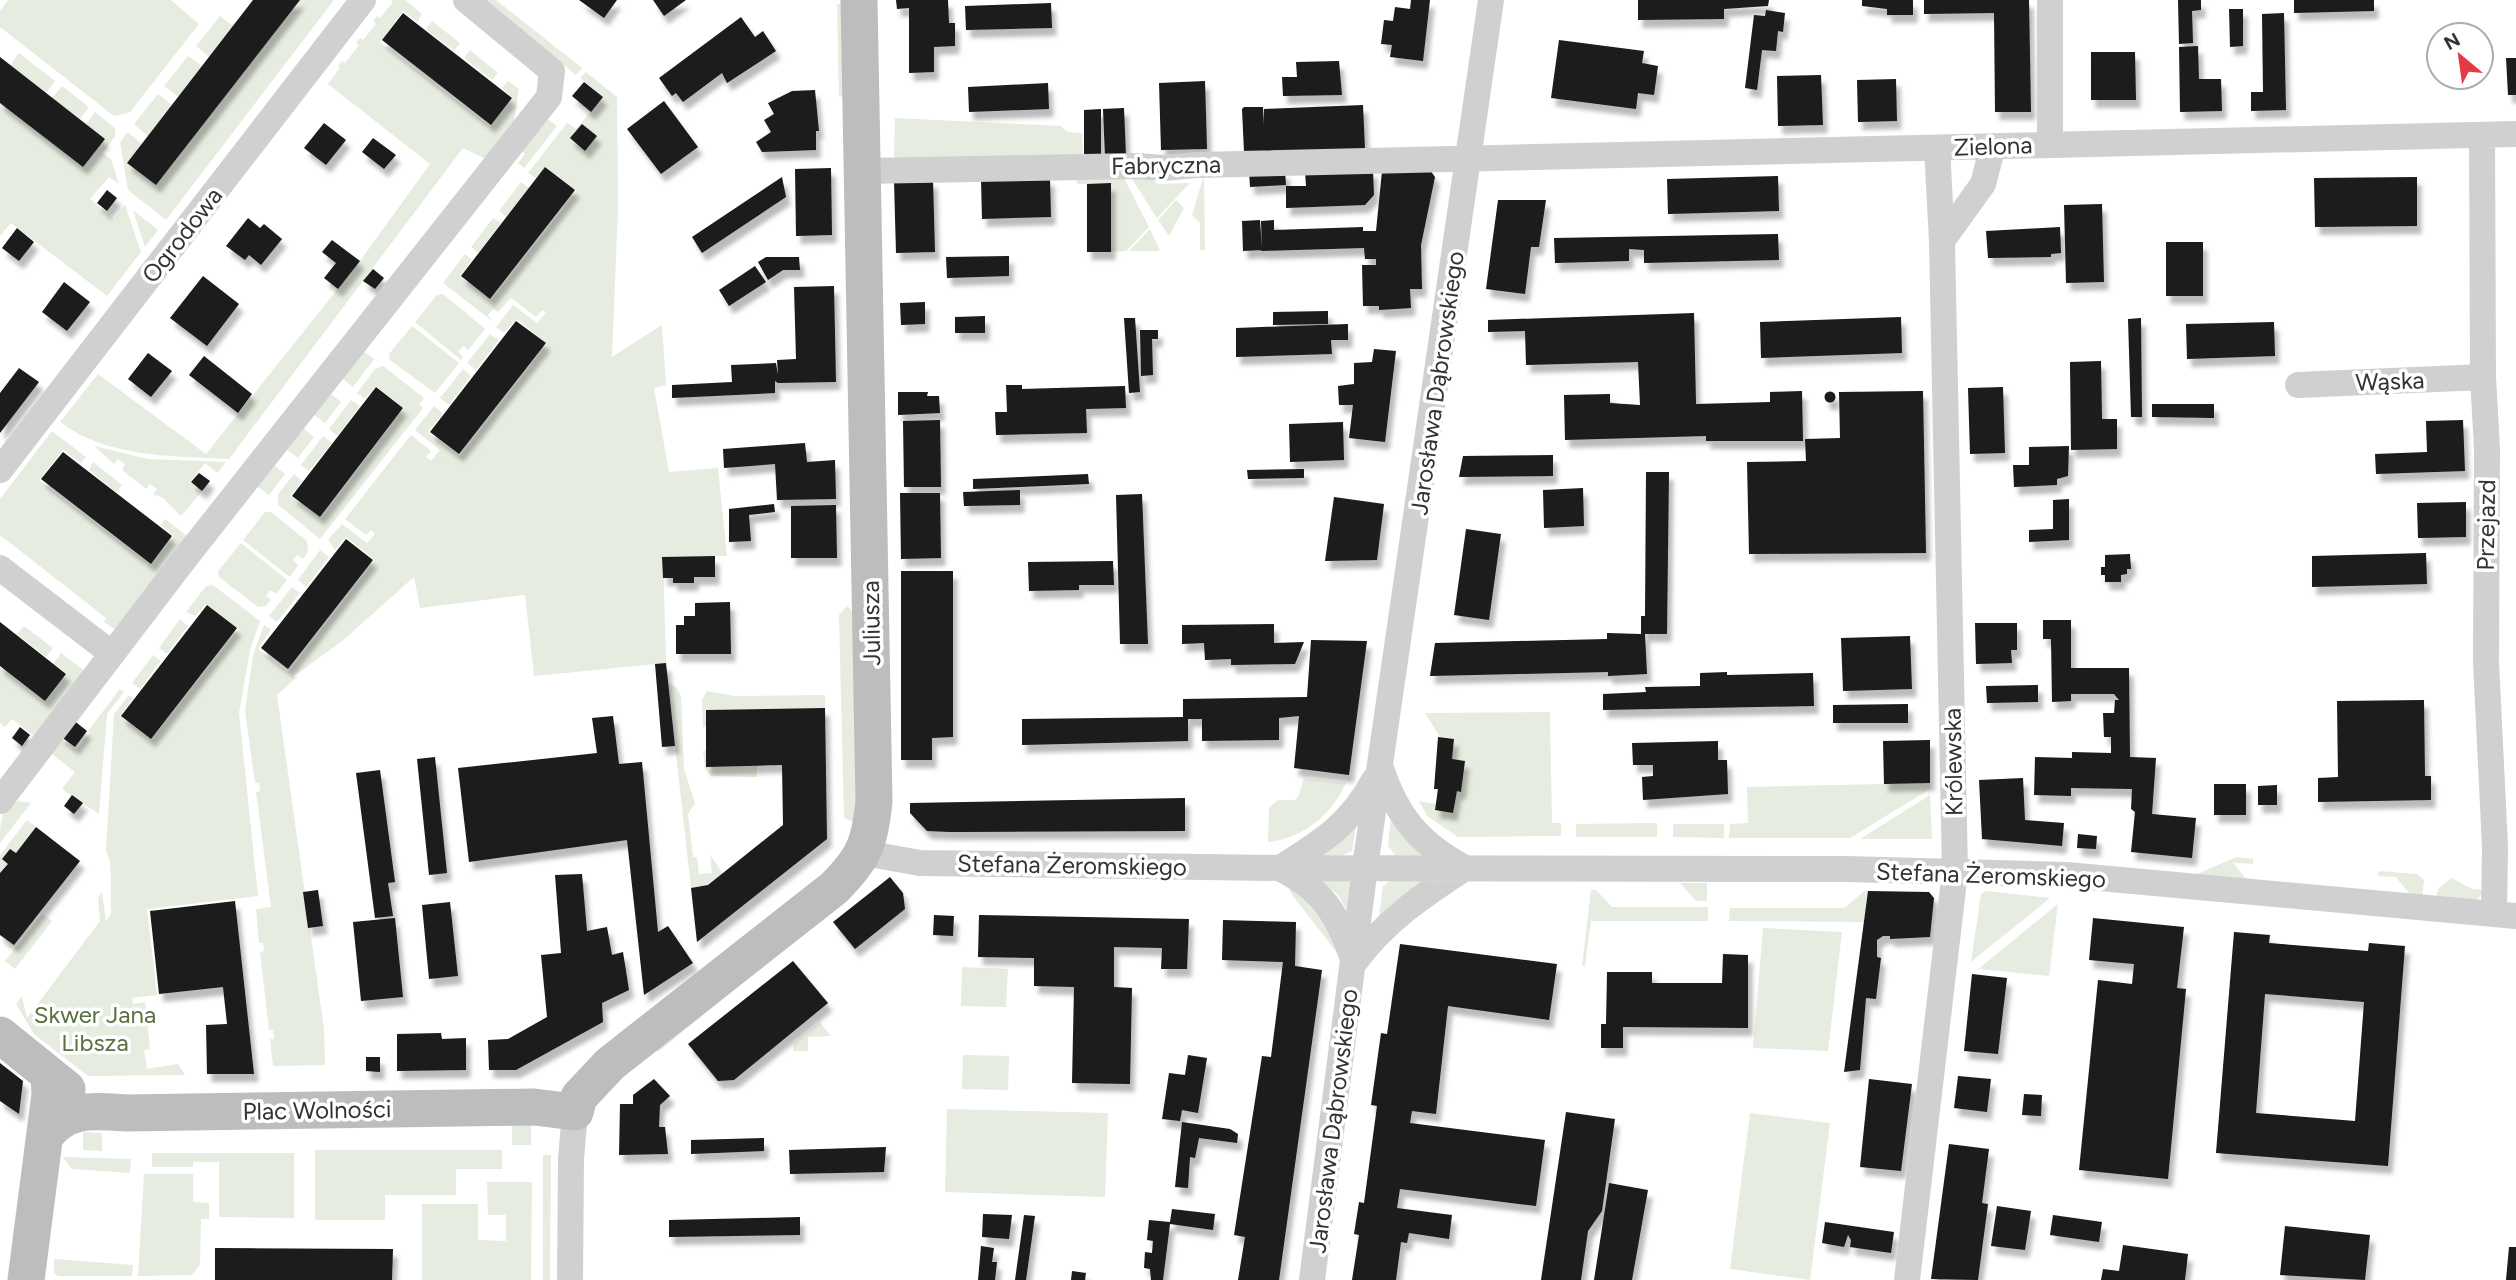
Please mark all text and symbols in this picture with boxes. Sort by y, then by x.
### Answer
north arrow [2425,21,2495,91]
text: N [2440,28,2464,55]
street label: Zielona [1953,130,2033,162]
street label: Fabryczna [1111,150,1221,180]
street label: Ogrodowa [136,181,228,289]
street label: Jarosława Dąbrowskiego [1404,249,1470,517]
street label: Wąska [2355,365,2425,397]
street label: Przejazd [2471,479,2501,571]
street label: Juliusza [856,580,886,666]
street label: Królewska [1938,708,1968,816]
street label: Stefana Żeromskiego [957,848,1187,882]
street label: Stefana Żeromskiego [1876,856,2106,894]
street label: Jarosława Dąbrowskiego [1302,987,1364,1255]
park label: Skwer Jana Libsza [34,1000,156,1057]
street label: Plac Wolności [242,1094,392,1126]

